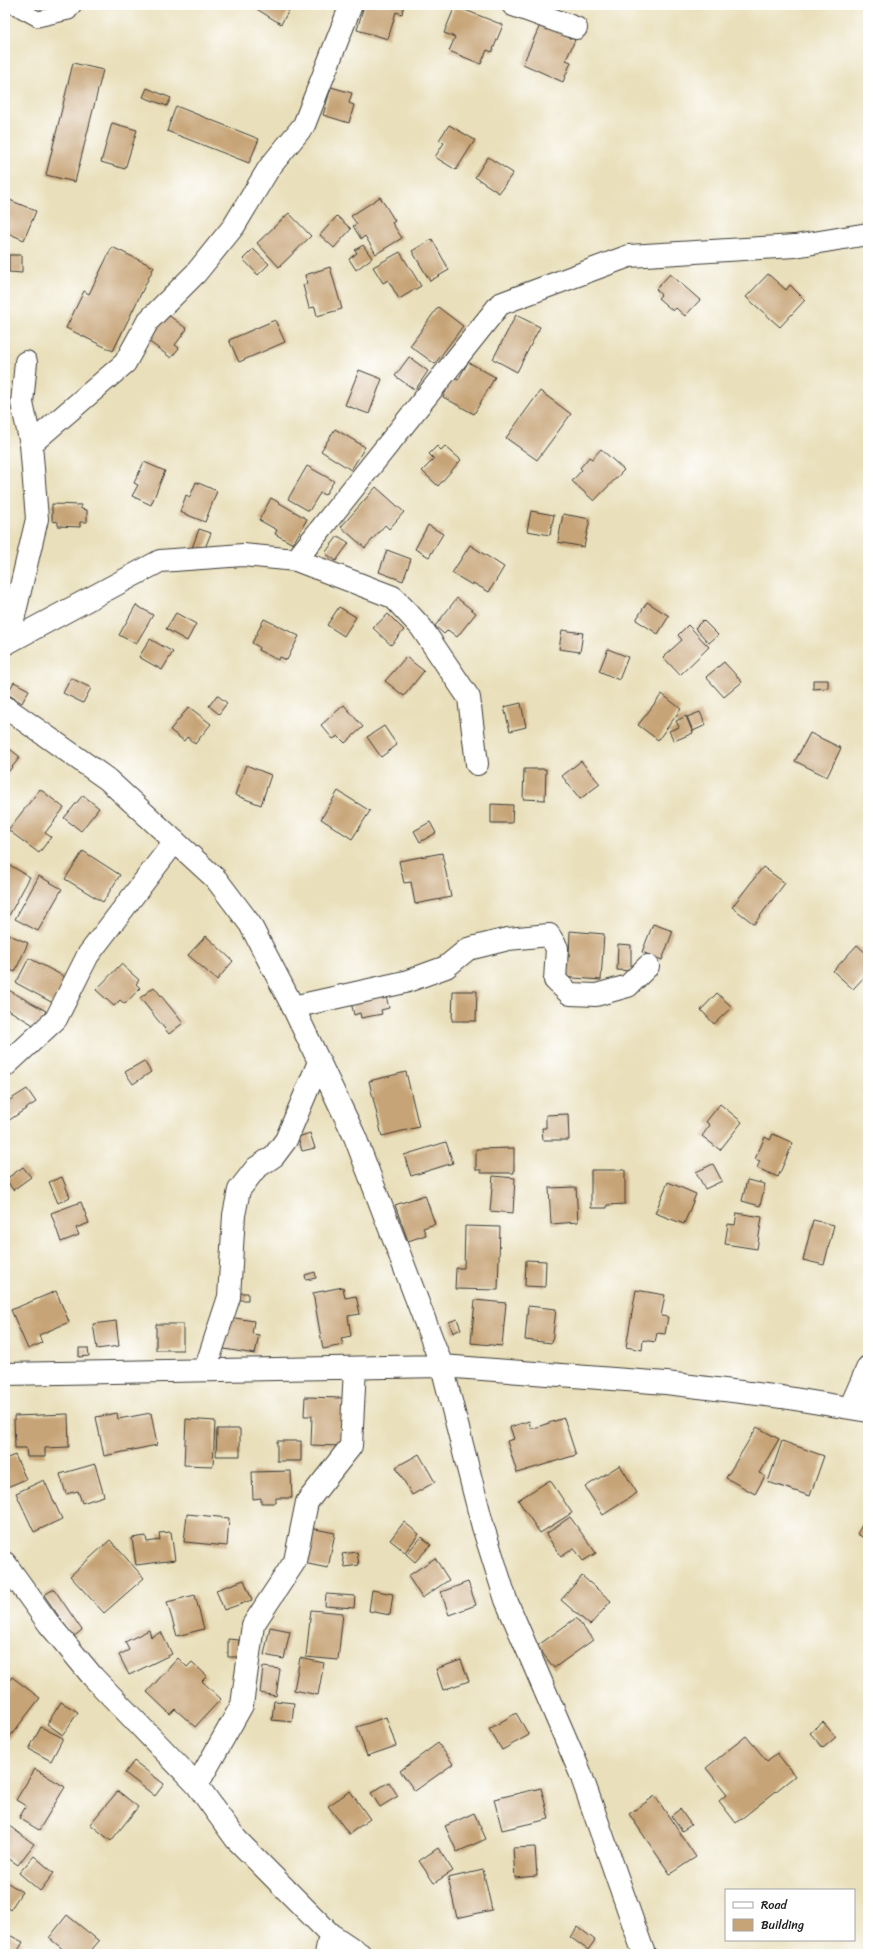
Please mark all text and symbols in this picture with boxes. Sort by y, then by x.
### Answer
legend [725,1889,855,1941]
text: Road [761,1894,788,1916]
text: Building [761,1914,804,1936]

